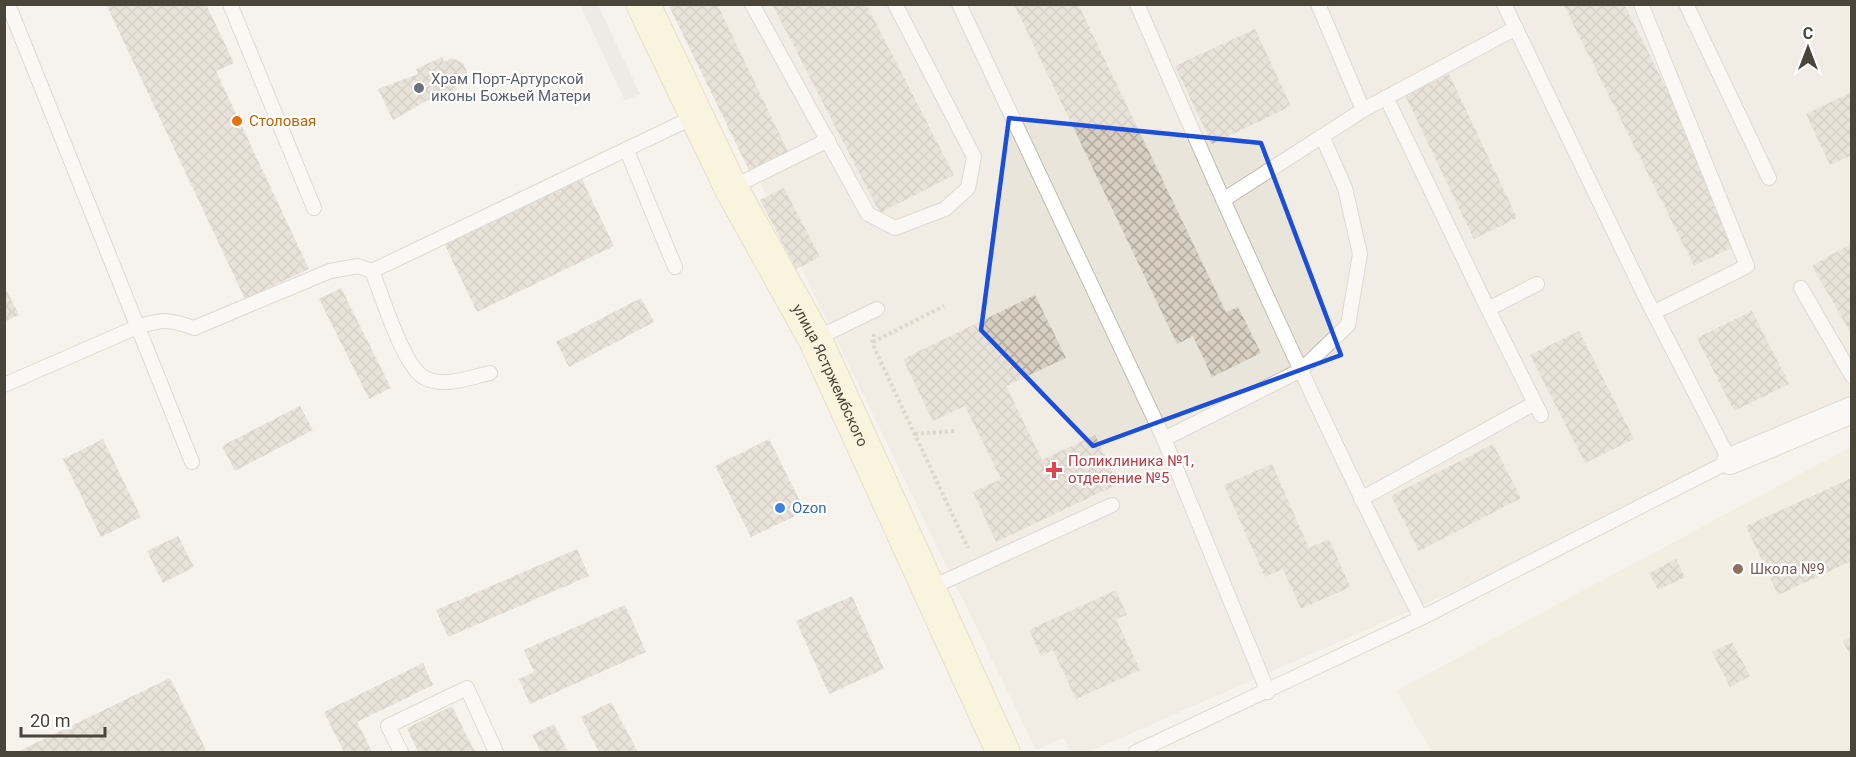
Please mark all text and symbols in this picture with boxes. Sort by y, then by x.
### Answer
north arrow [1778,18,1838,78]
text: С [1803,24,1813,43]
place label: Храм Порт-Артурской иконы Божьей Матери [431,70,591,105]
marker: Храм Порт-Артурской иконы Божьей Матери [412,81,426,95]
place label: Столовая [249,112,316,130]
marker: Столовая [230,114,244,128]
street label: улица Ястржембского [788,301,872,449]
place label: Поликлиника №1, отделение №5 [1068,452,1194,487]
marker: Поликлиника №1, отделение №5 [1045,461,1063,479]
place label: Ozon [792,499,826,517]
marker: Ozon [773,501,787,515]
place label: Школа №9 [1750,560,1825,578]
marker: Школа №9 [1731,562,1745,576]
scale bar [21,700,105,738]
text: 20 m [30,710,70,731]

